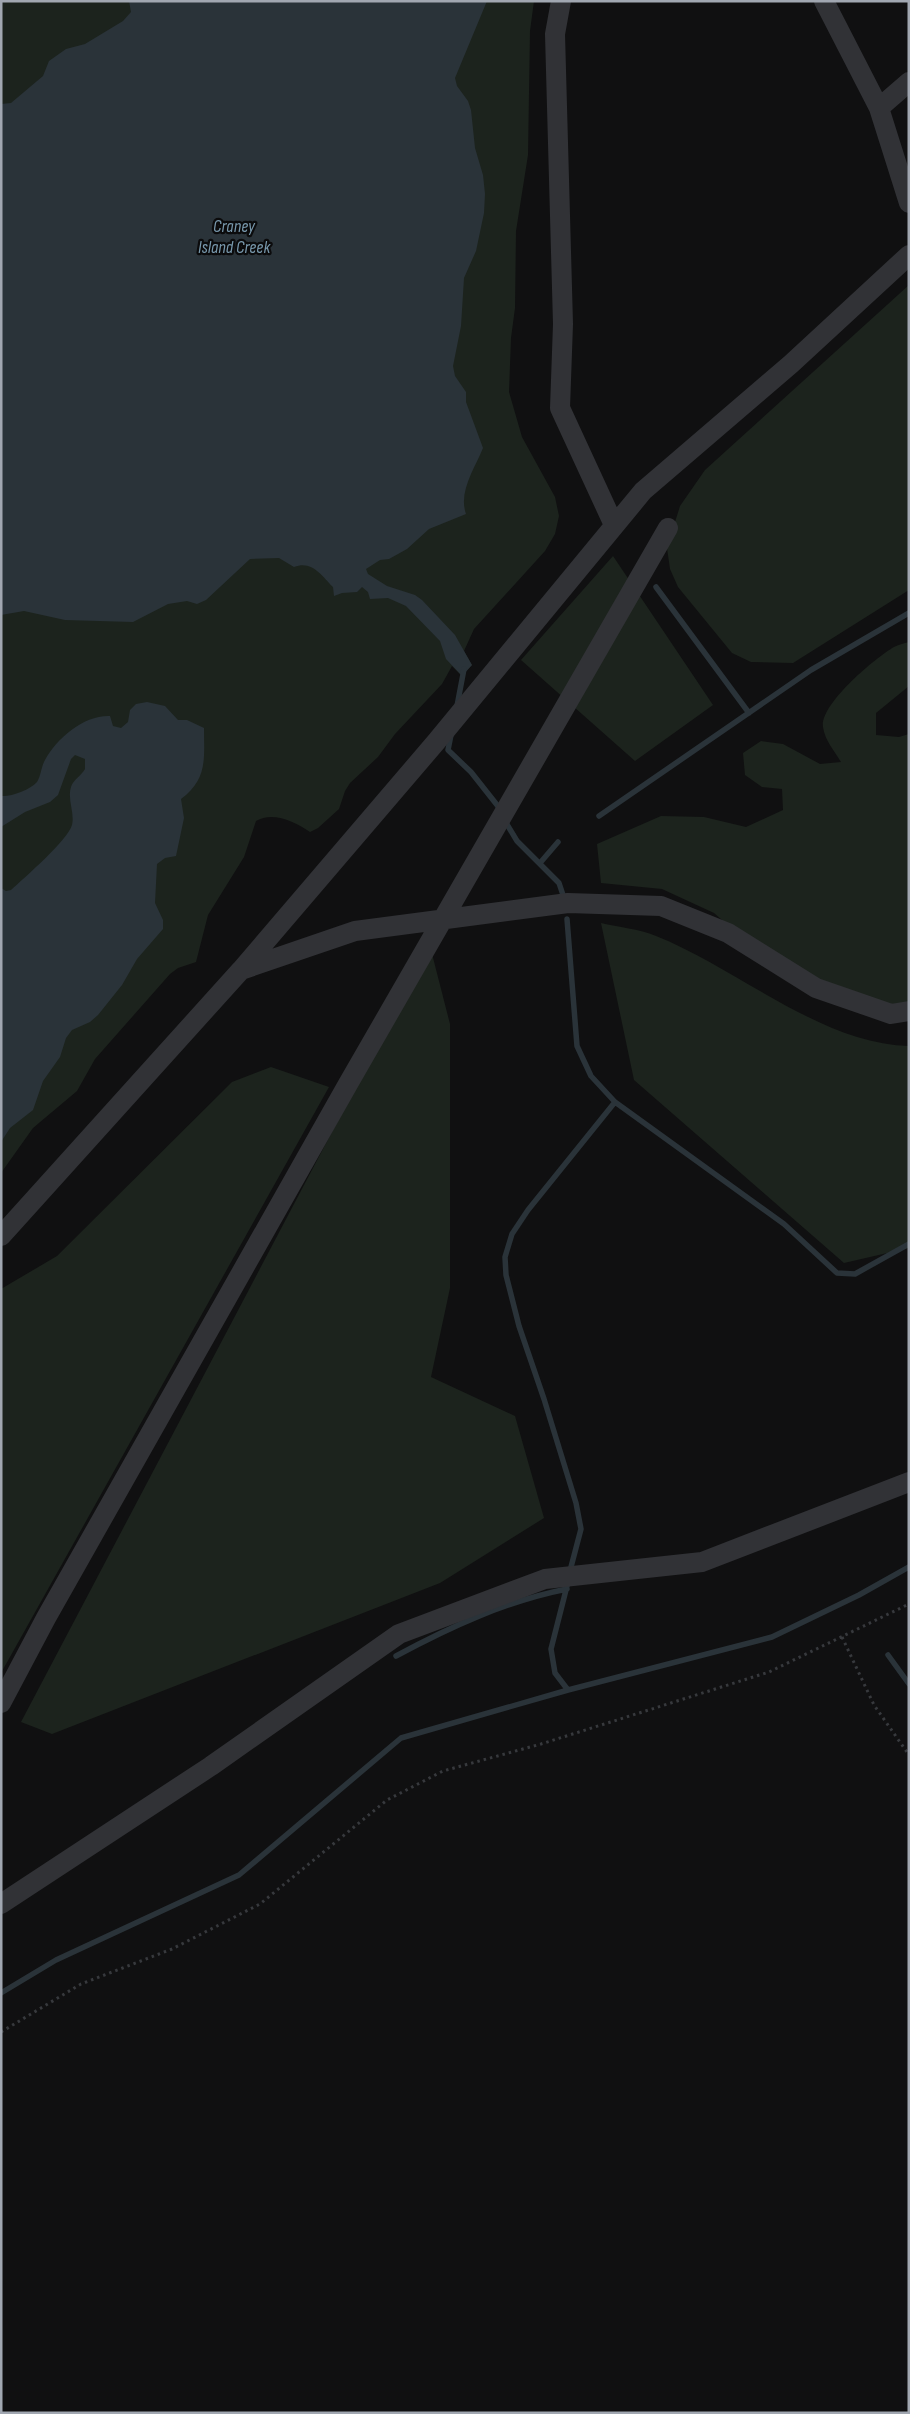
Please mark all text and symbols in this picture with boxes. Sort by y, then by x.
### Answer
water label: Craney Island Creek [198,216,271,258]

